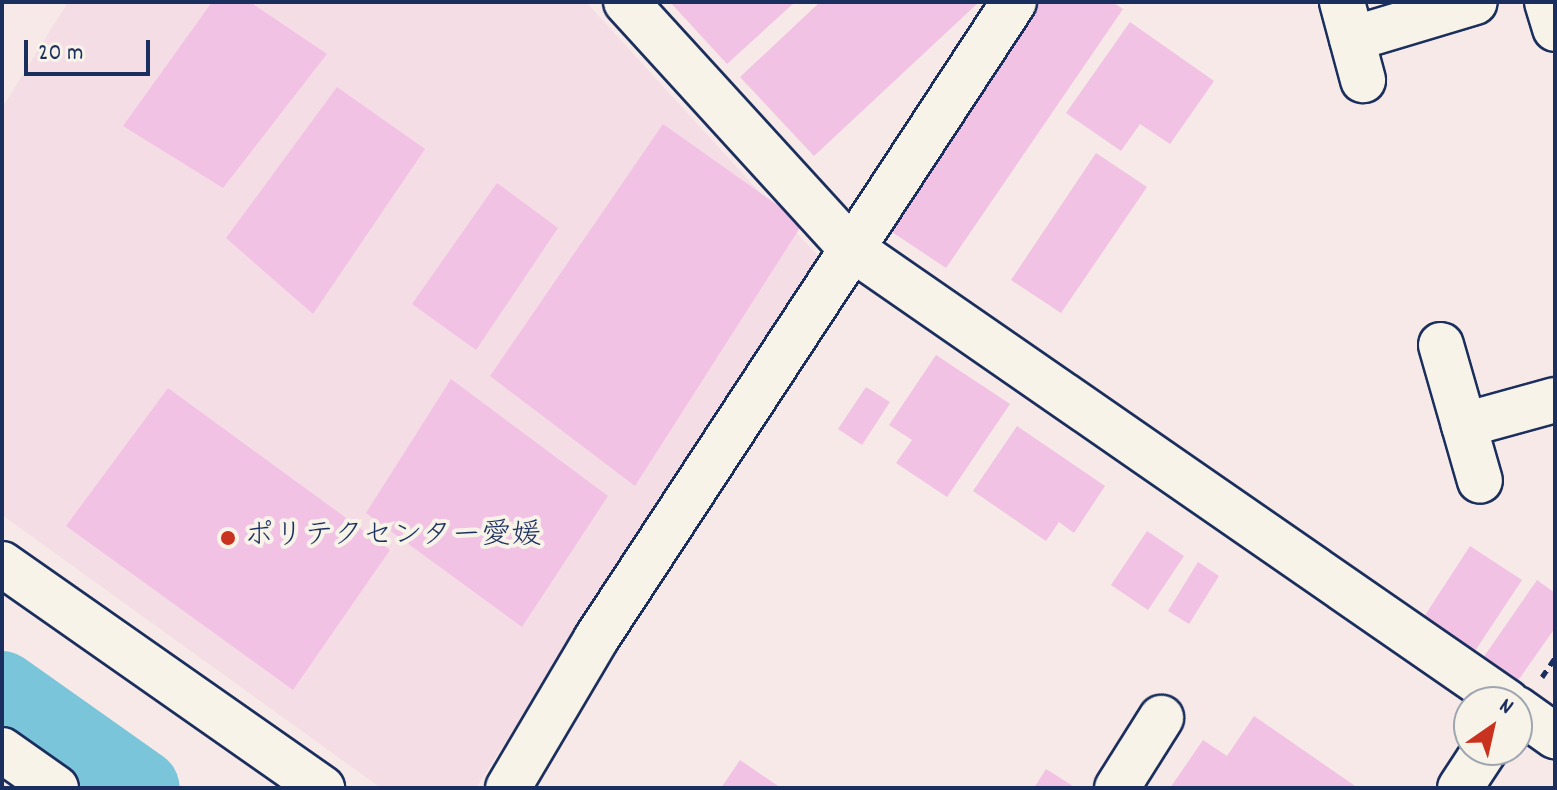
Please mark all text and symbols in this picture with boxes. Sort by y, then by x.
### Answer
scale bar [28,24,154,74]
text: 20 m [38,37,84,71]
place label: ポリテクセンター愛媛 [244,520,544,556]
marker: ポリテクセンター愛媛 [219,529,237,547]
north arrow [1453,686,1533,766]
text: N [1492,691,1519,723]

